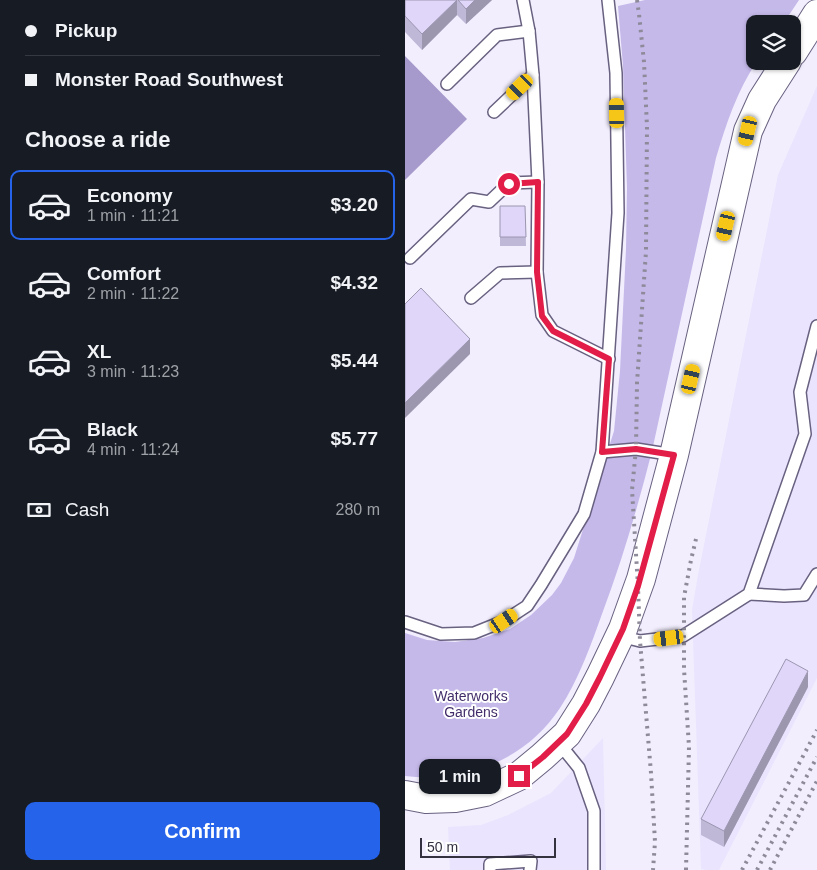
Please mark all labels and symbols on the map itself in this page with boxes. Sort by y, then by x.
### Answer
car [503,71,536,103]
car [609,98,624,128]
car [737,115,758,147]
route start [498,173,520,195]
car [715,210,736,242]
car [680,363,701,395]
car [487,606,520,636]
car [653,629,684,647]
park label: Waterworks Gardens [434,688,508,720]
callout: 1 min [419,758,501,794]
route end [508,765,530,787]
scale bar [420,835,556,858]

